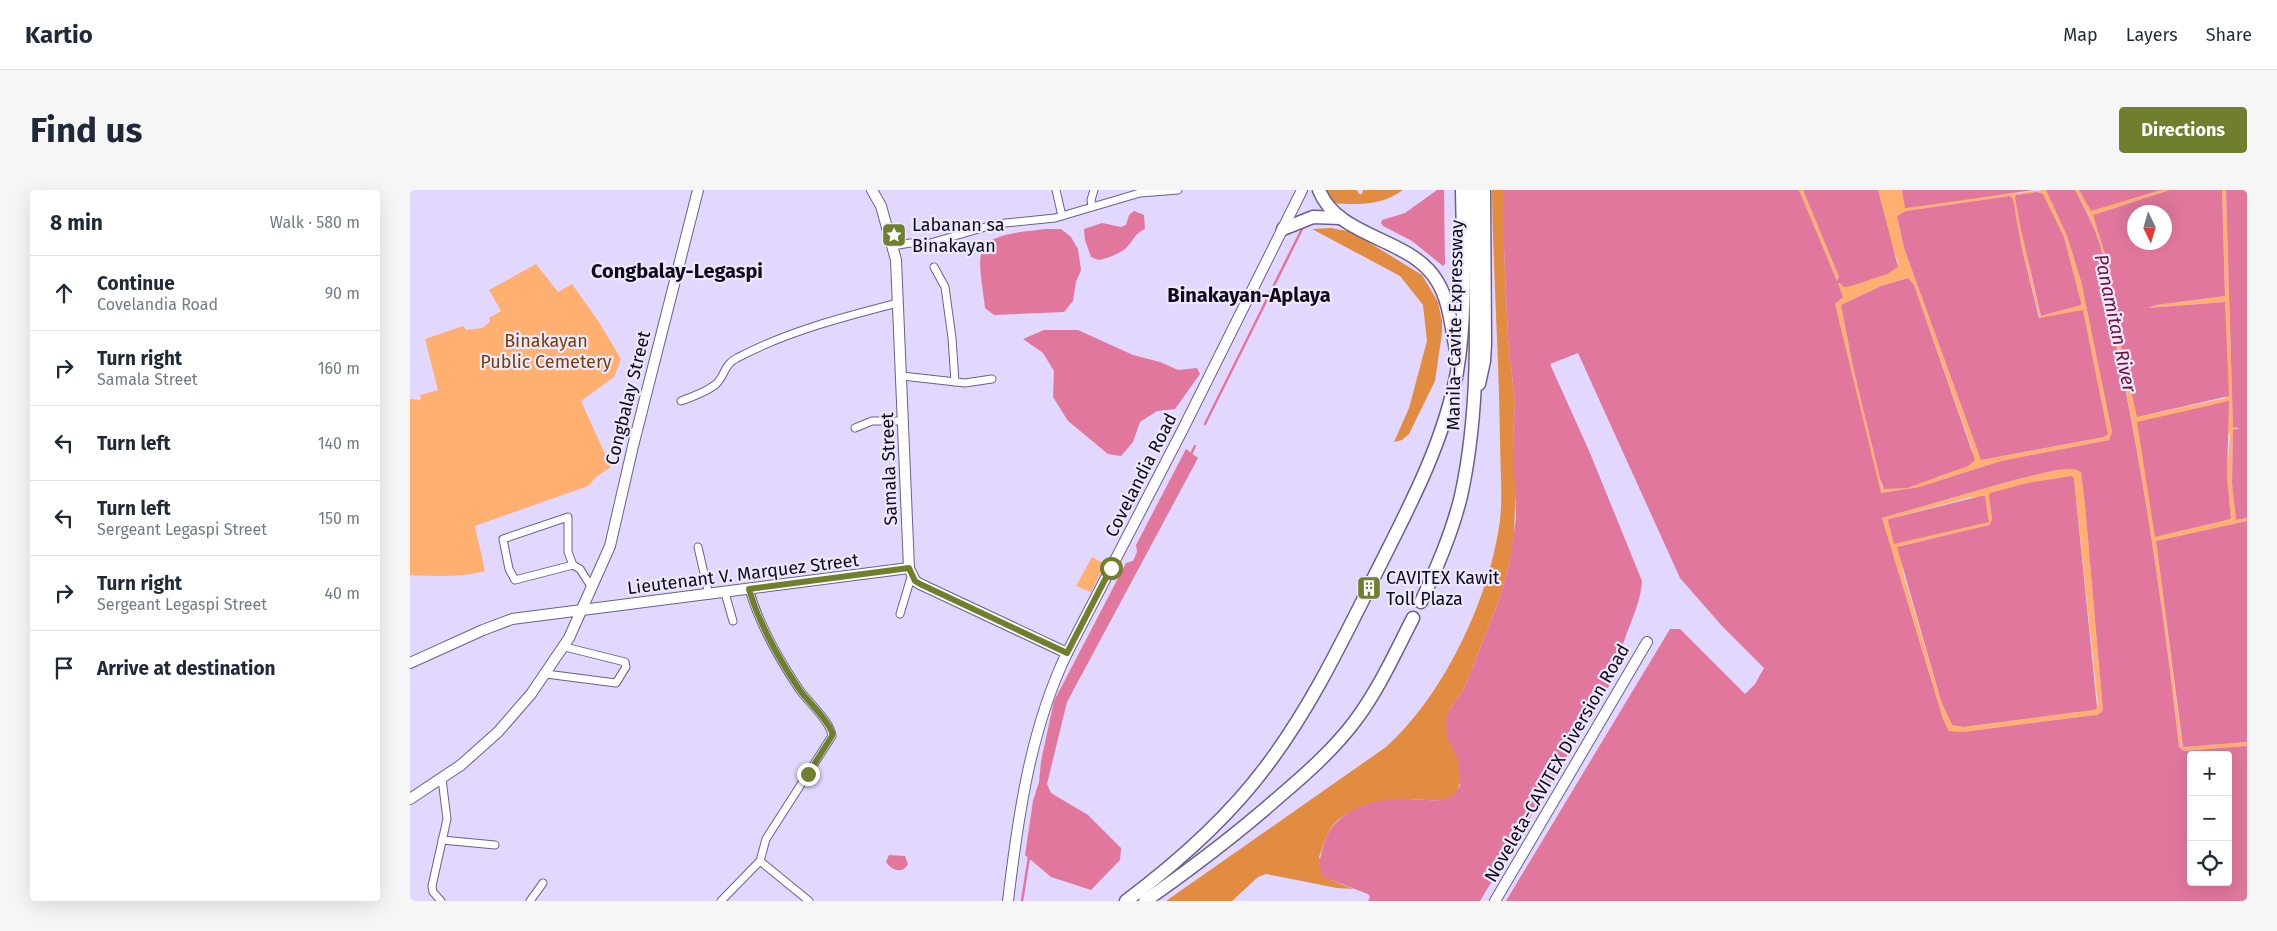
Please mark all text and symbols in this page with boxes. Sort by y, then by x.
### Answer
text: Kartio [25,21,93,49]
text: Map [2063,24,2098,46]
text: Layers [2126,24,2178,46]
text: Share [2206,24,2252,46]
button: Directions [2119,107,2247,153]
text: Find us [30,109,142,151]
north arrow [2127,205,2172,250]
text: 8 min [50,210,103,236]
text: Walk · 580 m [270,213,360,232]
place label: Labanan sa Binakayan [912,214,1005,257]
street label: Manila–Cavite Expressway [1442,219,1468,430]
place icon: Labanan sa Binakayan [881,222,907,248]
water label: Panamitan River [2090,252,2142,395]
district label: Congbalay-Legaspi [591,259,763,283]
text: Continue [97,272,175,295]
icon: ahead [50,279,78,307]
district label: Binakayan-Aplaya [1167,283,1331,307]
text: 90 m [325,284,360,303]
text: Covelandia Road [97,295,218,314]
street label: Congbalay Street [601,328,655,467]
park label: Binakayan Public Cemetery [480,330,612,373]
text: Turn right [97,347,182,370]
icon: right [50,354,78,382]
text: 160 m [318,359,360,378]
text: Samala Street [97,370,198,389]
street label: Covelandia Road [1100,409,1182,541]
street label: Samala Street [876,412,902,526]
icon: left [50,429,78,457]
text: Turn left [97,432,171,455]
text: 140 m [318,434,360,453]
text: Turn left [97,497,171,520]
icon: left [50,504,78,532]
text: 150 m [318,509,360,528]
text: Sergeant Legaspi Street [97,520,267,539]
street label: Lieutenant V. Marquez Street [626,549,861,599]
route start [1100,557,1123,580]
place label: CAVITEX Kawit Toll Plaza [1386,567,1500,610]
text: Turn right [97,572,182,595]
building icon: CAVITEX Kawit Toll Plaza [1356,575,1382,601]
icon: right [50,579,78,607]
text: 40 m [325,584,360,603]
text: Sergeant Legaspi Street [97,595,267,614]
street label: Noveleta-CAVITEX Diversion Road [1480,640,1634,886]
icon: arrive [50,654,78,682]
text: Arrive at destination [97,657,276,680]
map controls [2187,751,2232,886]
button: + [2187,751,2232,796]
route end [797,763,820,786]
button: − [2187,796,2232,841]
button: locate [2187,841,2232,886]

